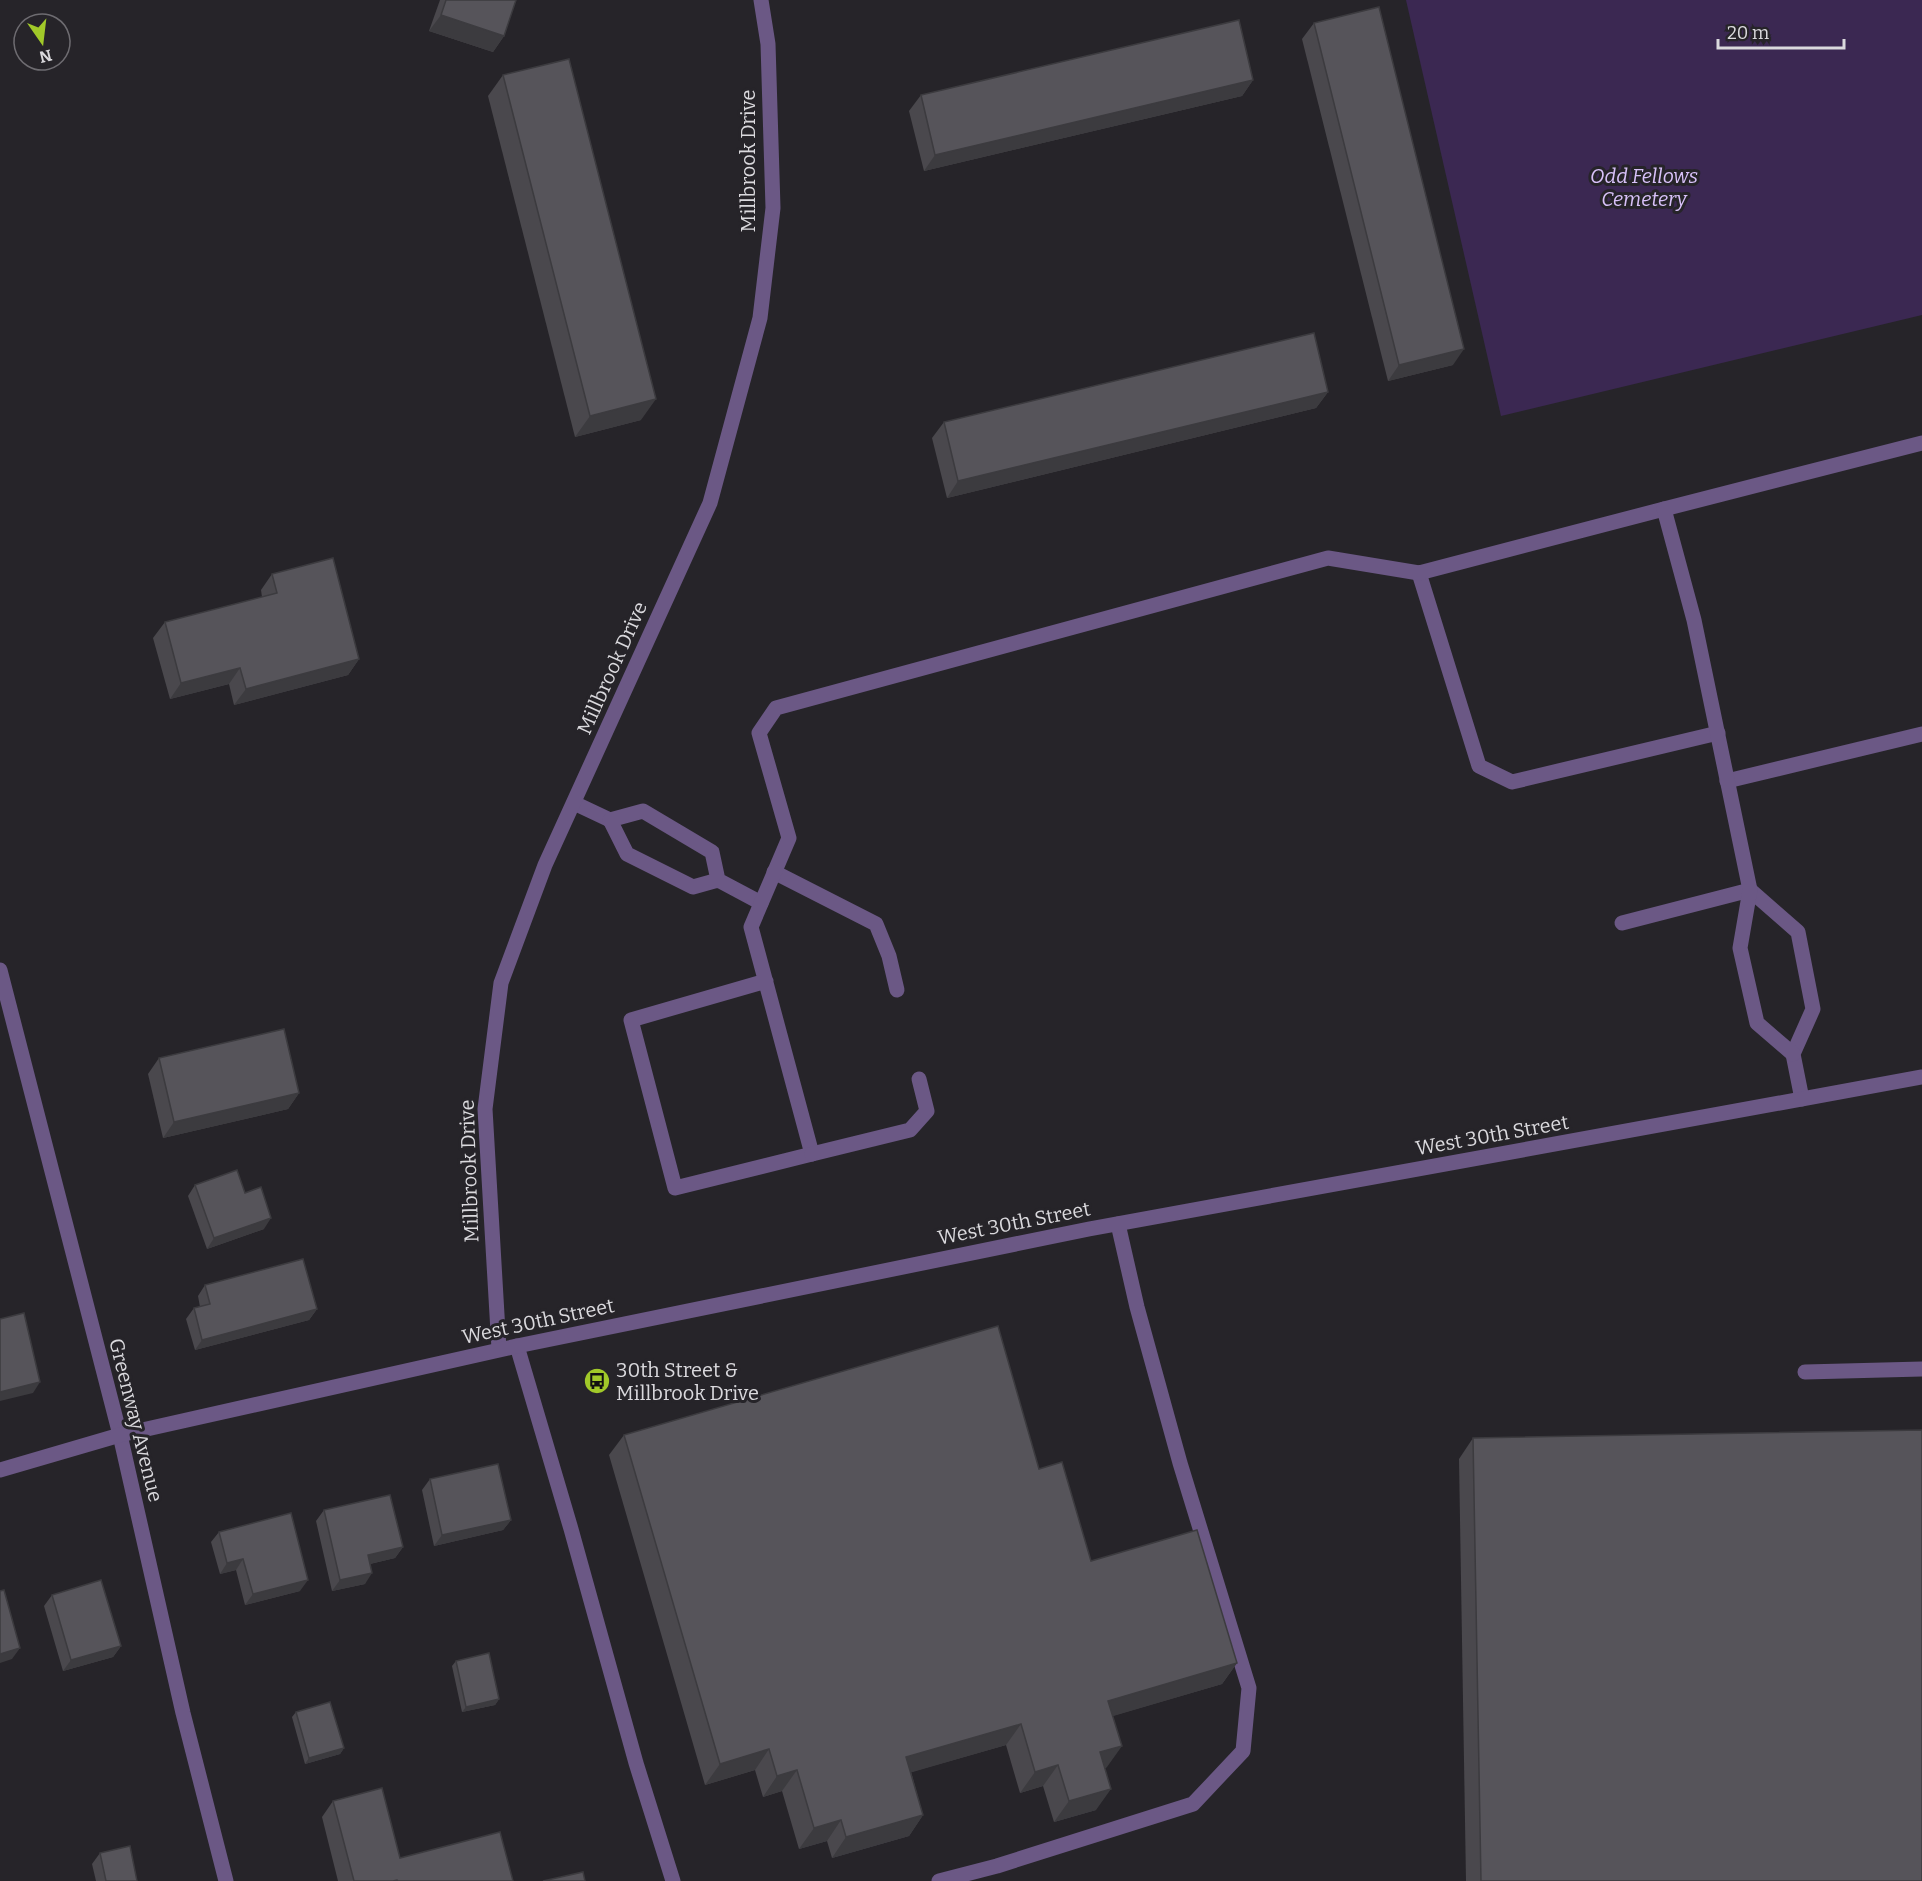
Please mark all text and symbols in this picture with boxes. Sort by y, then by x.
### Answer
north arrow [12,12,72,72]
scale bar [1718,12,1844,50]
text: 20 m [1727,22,1769,44]
text: N [37,45,54,67]
street label: Millbrook Drive [736,90,760,232]
park label: Odd Fellows Cemetery [1590,164,1698,211]
street label: Millbrook Drive [572,598,652,738]
street label: Millbrook Drive [455,1099,483,1243]
street label: West 30th Street [1414,1110,1570,1160]
street label: West 30th Street [936,1196,1092,1250]
street label: West 30th Street [460,1293,616,1349]
street label: Greenway Avenue [104,1336,168,1504]
place label: 30th Street & Millbrook Drive [616,1358,759,1405]
bus stop icon: 30th Street & Millbrook Drive [582,1366,612,1396]

